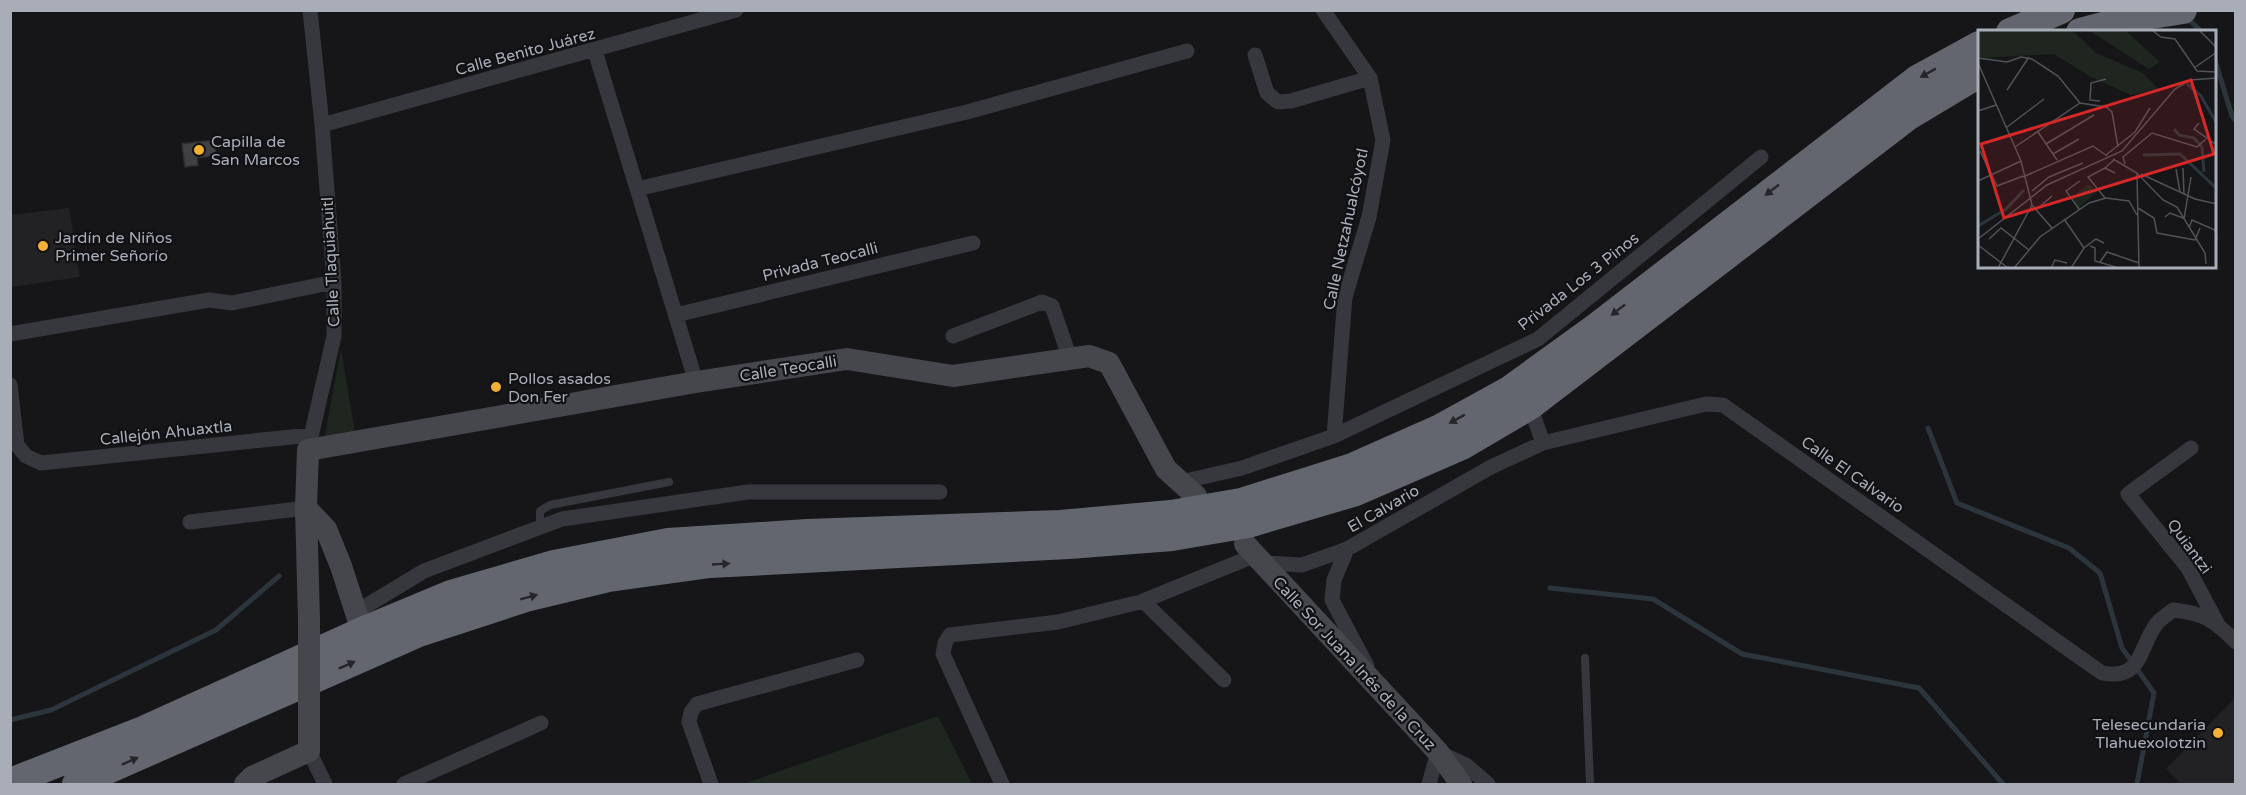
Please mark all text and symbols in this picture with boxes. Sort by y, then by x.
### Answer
street label: Calle Benito Juárez [453,24,597,80]
inset map [1978,30,2216,268]
one-way arrow [1919,68,1936,78]
place label: Capilla de San Marcos [211,132,300,170]
marker: Capilla de San Marcos [192,143,206,157]
street label: Calle Netzahualcóyotl [1319,147,1373,312]
one-way arrow [1764,183,1779,195]
street label: Calle Tlaquiahuitl [318,196,344,328]
place label: Jardín de Niños Primer Señorío [55,228,172,266]
street label: Privada Los 3 Pinos [1514,228,1643,335]
street label: Privada Teocalli [760,238,880,286]
marker: Jardín de Niños Primer Señorío [36,239,50,253]
one-way arrow [1610,303,1626,316]
street label: Calle Teocalli [738,351,838,387]
place label: Pollos asados Don Fer [508,369,611,407]
marker: Pollos asados Don Fer [489,380,503,394]
one-way arrow [1448,414,1465,424]
street label: Callejón Ahuaxtla [99,416,233,450]
street label: Calle El Calvario [1797,432,1908,518]
street label: El Calvario [1344,480,1423,537]
street label: Quiantzi [2163,515,2216,578]
one-way arrow [711,559,730,568]
street label: Calle Sor Juana Inés de la Cruz [1268,573,1440,755]
one-way arrow [520,592,538,602]
one-way arrow [338,660,356,670]
place label: Telesecundaria Tlahuexolotzin [2092,715,2206,753]
marker: Telesecundaria Tlahuexolotzin [2211,726,2225,740]
one-way arrow [121,756,139,766]

